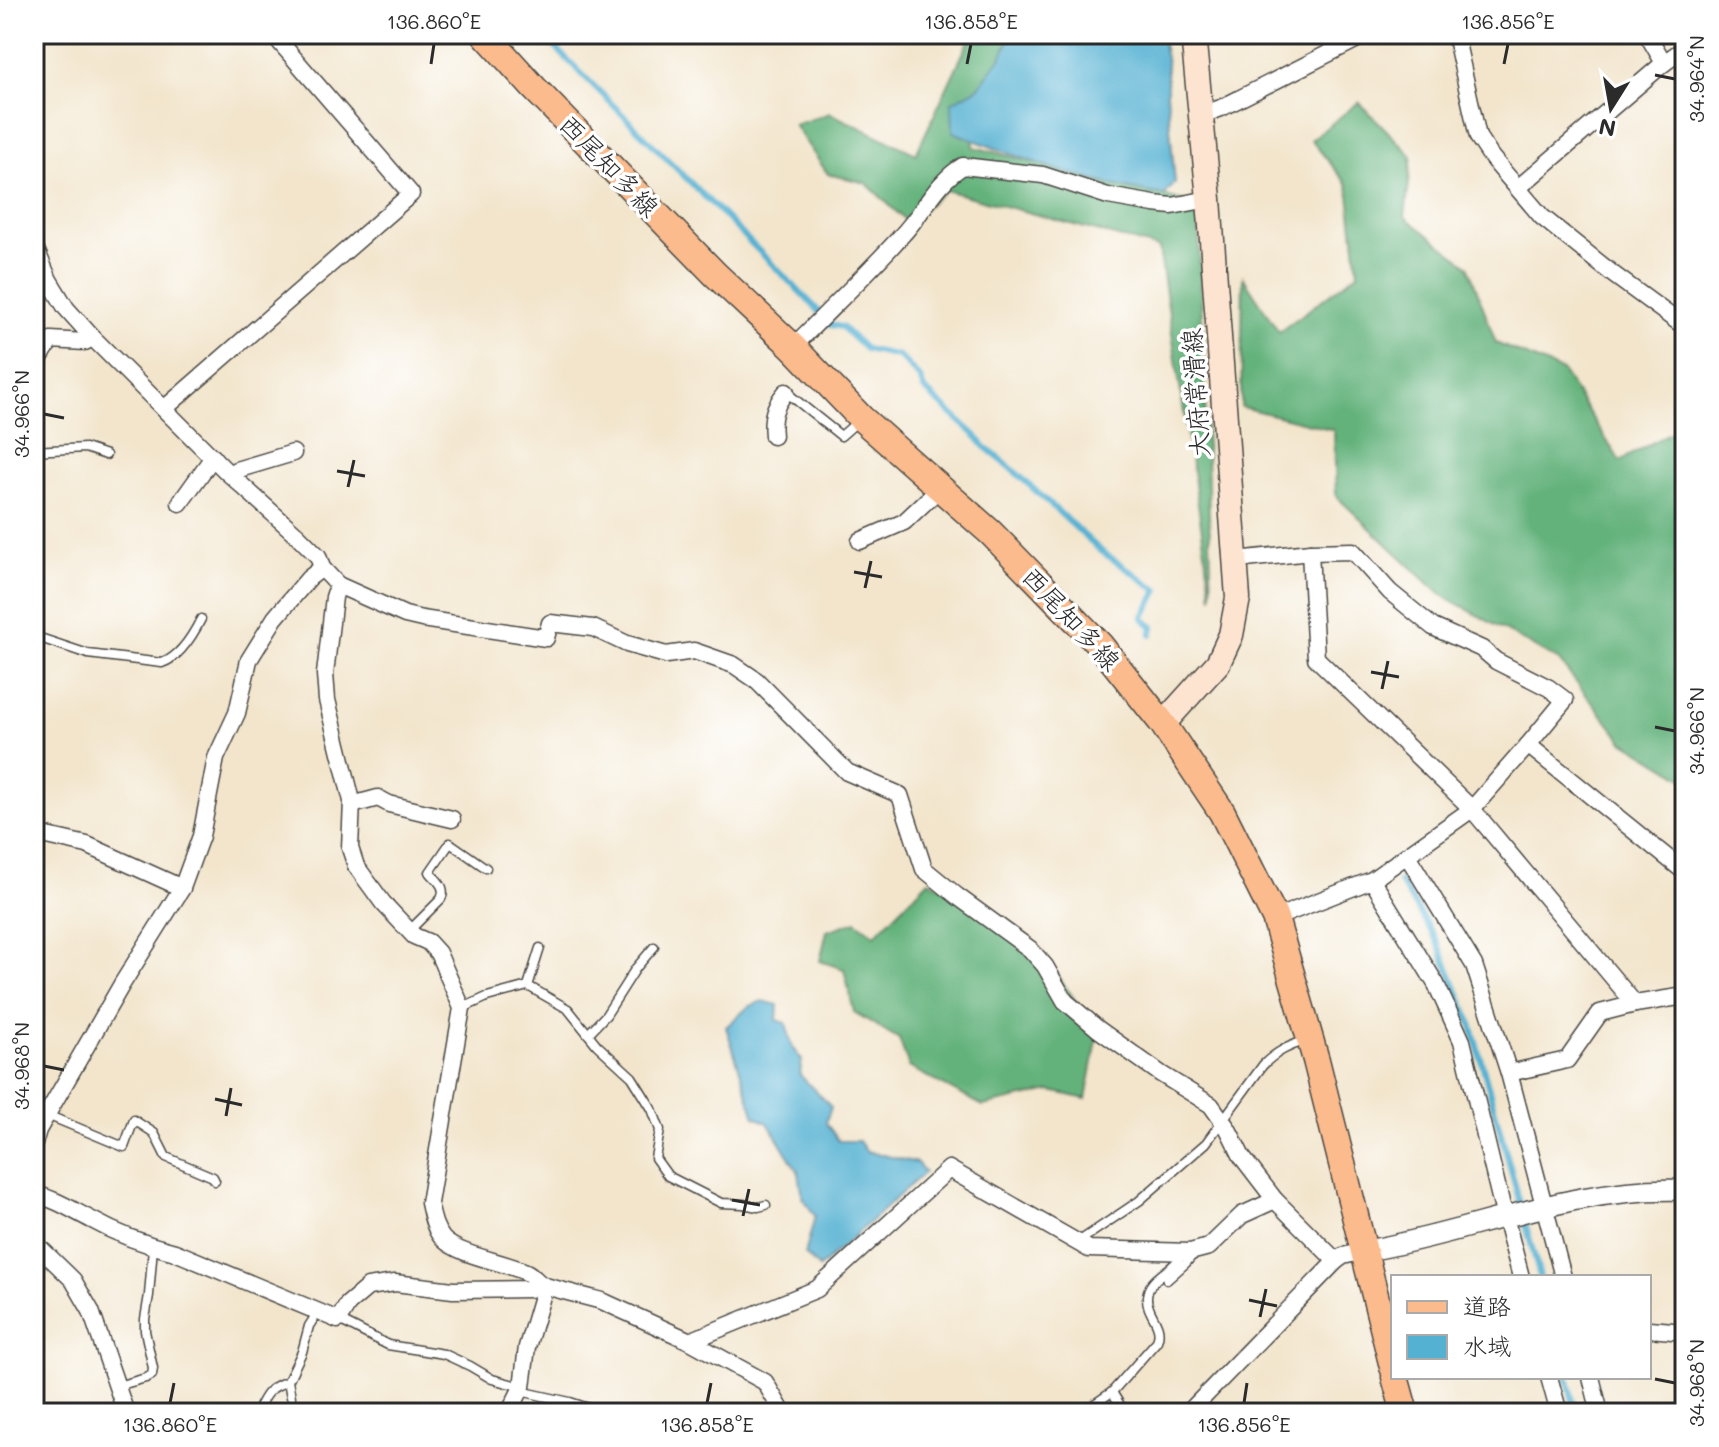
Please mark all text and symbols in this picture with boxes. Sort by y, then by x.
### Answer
text: 136.860°E [387,8,481,34]
text: 136.858°E [924,8,1018,34]
text: 136.856°E [1461,8,1555,34]
text: 34.964°N [1683,35,1709,123]
north arrow [1571,68,1651,148]
street label: 西尾知多線 [552,107,667,224]
text: N [1596,112,1618,144]
street label: 大府常滑線 [1174,327,1216,459]
text: 34.966°N [8,370,34,458]
street label: 西尾知多線 [1015,559,1128,677]
text: 34.966°N [1683,687,1709,775]
text: 34.968°N [8,1022,34,1110]
legend [1391,1275,1651,1379]
text: 道路 [1463,1290,1511,1321]
text: 水域 [1463,1330,1511,1361]
text: 34.968°N [1683,1339,1709,1427]
text: 136.860°E [123,1411,217,1437]
text: 136.858°E [660,1411,754,1437]
text: 136.856°E [1197,1411,1291,1437]

